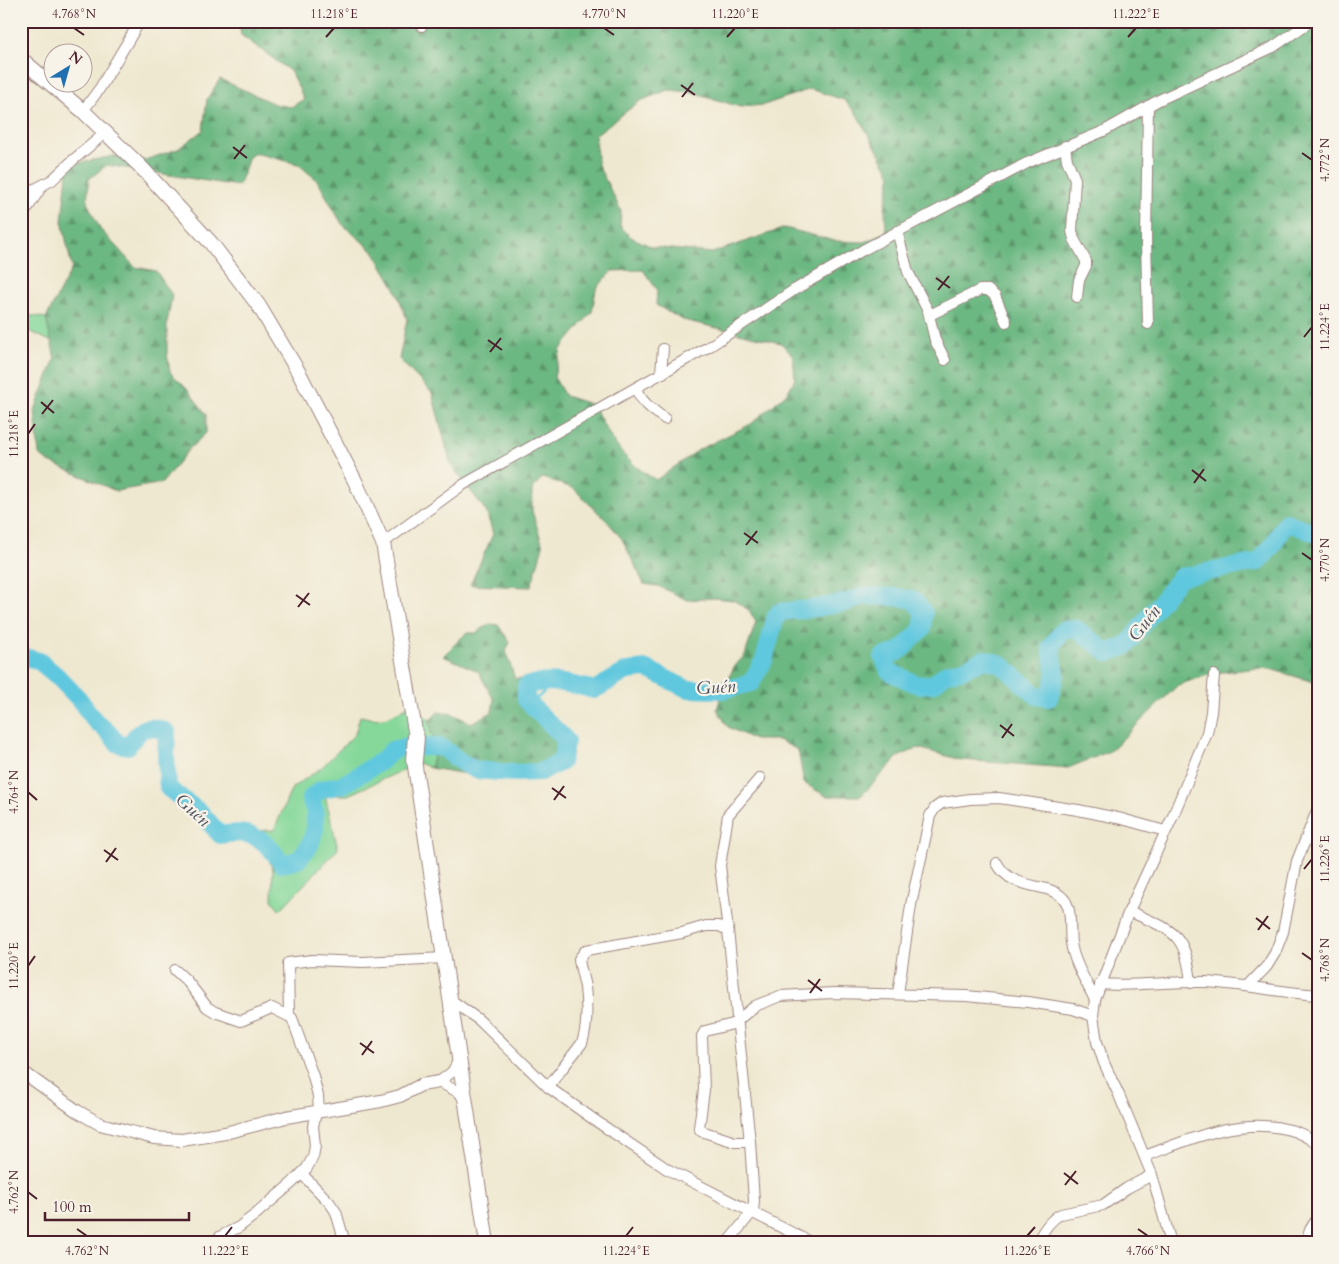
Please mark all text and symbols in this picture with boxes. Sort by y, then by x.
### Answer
text: 4.768°N [52,6,97,22]
text: 11.218°E [310,6,358,22]
text: 4.770°N [582,6,627,22]
text: 11.220°E [711,6,759,22]
text: 11.222°E [1112,6,1160,22]
north arrow [42,42,92,92]
text: N [65,47,86,69]
text: 4.772°N [1317,137,1333,182]
text: 11.224°E [1317,303,1333,351]
text: 11.218°E [6,410,22,458]
text: 4.770°N [1317,537,1333,582]
water label: Guén [1122,600,1166,646]
water label: Guén [696,674,737,701]
text: 4.764°N [6,769,22,814]
water label: Guén [170,788,216,833]
text: 11.226°E [1317,835,1333,883]
text: 4.768°N [1317,937,1333,982]
text: 11.220°E [6,942,22,990]
text: 4.762°N [6,1169,22,1214]
scale bar [45,1189,189,1221]
text: 100 m [52,1197,92,1217]
text: 4.762°N [65,1243,110,1259]
text: 11.222°E [201,1243,249,1259]
text: 11.224°E [602,1243,650,1259]
text: 11.226°E [1003,1243,1051,1259]
text: 4.766°N [1126,1243,1171,1259]

